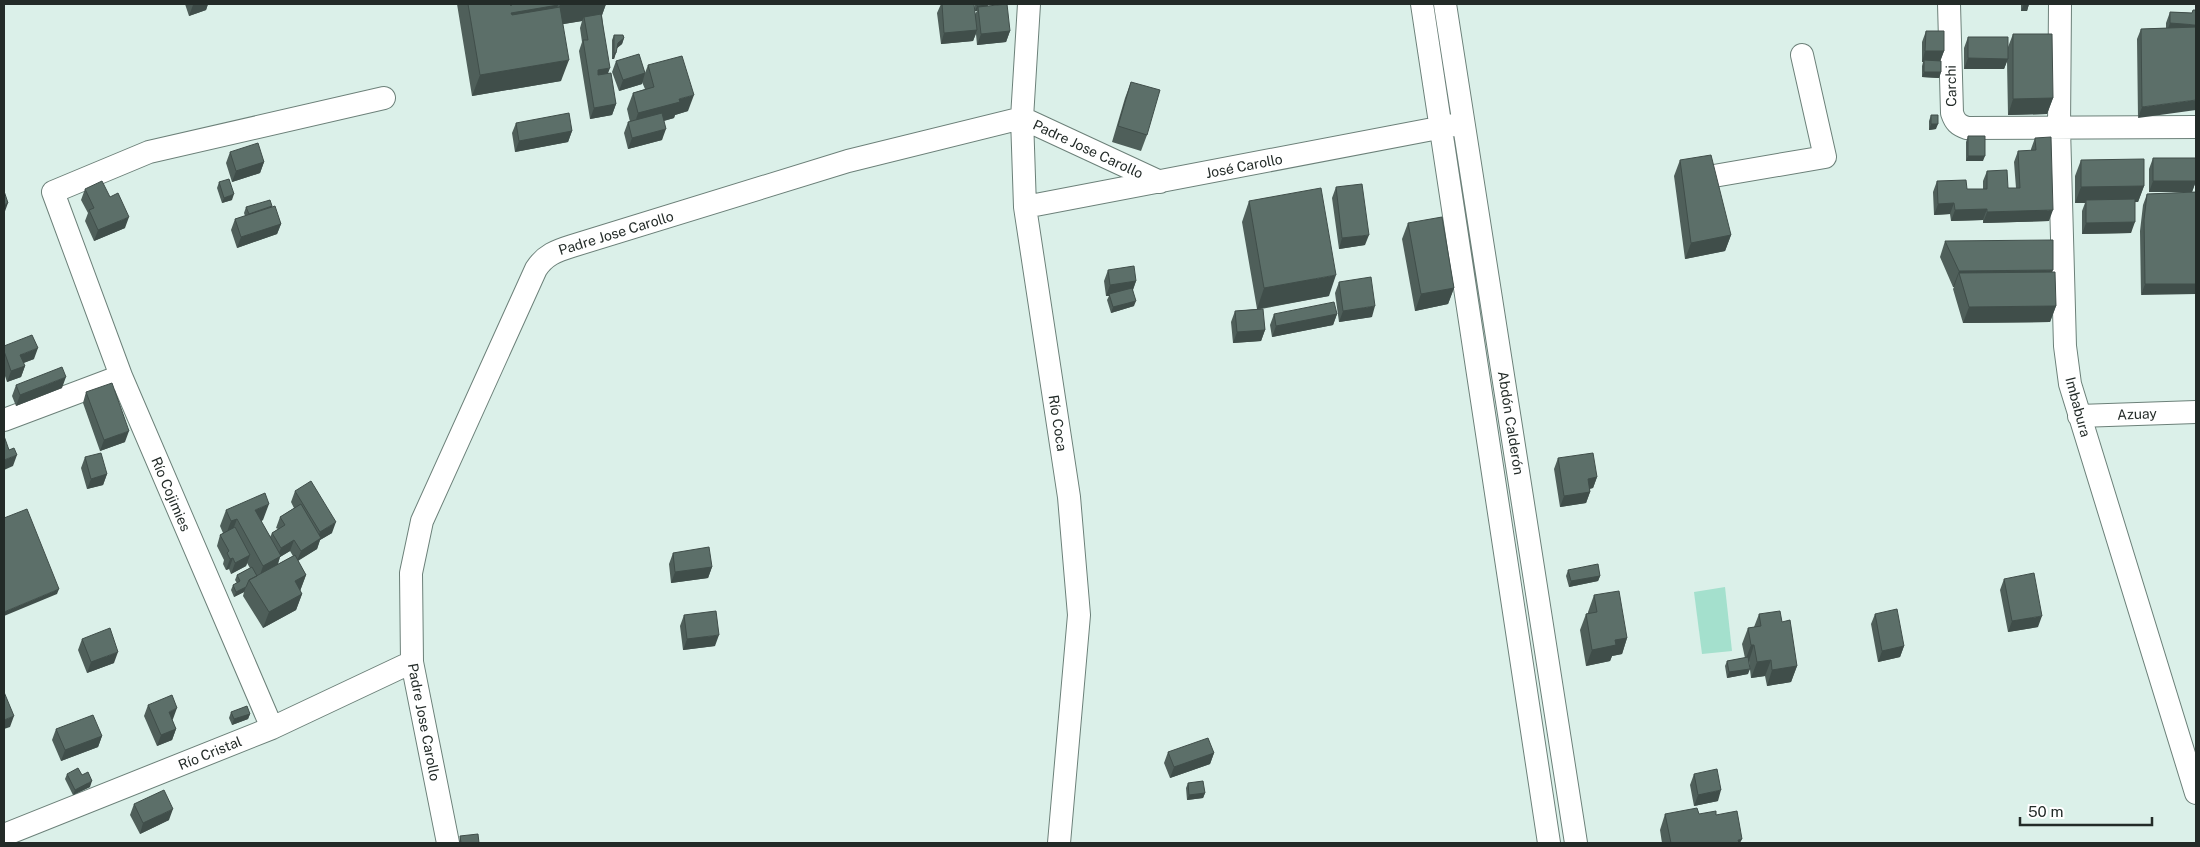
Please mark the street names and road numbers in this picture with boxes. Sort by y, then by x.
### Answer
street label: Carchi [1943,65,1959,107]
street label: Padre Jose Carollo [1030,116,1146,182]
street label: José Carollo [1204,151,1284,181]
street label: Padre Jose Carollo [556,208,676,258]
street label: Abdón Calderón [1495,370,1527,476]
street label: Imbabura [2062,375,2094,439]
street label: Río Coca [1046,394,1070,452]
street label: Azuay [2117,405,2158,423]
street label: Río Cojimies [148,454,194,534]
street label: Padre Jose Carollo [405,662,443,782]
street label: Río Cristal [176,733,244,773]

